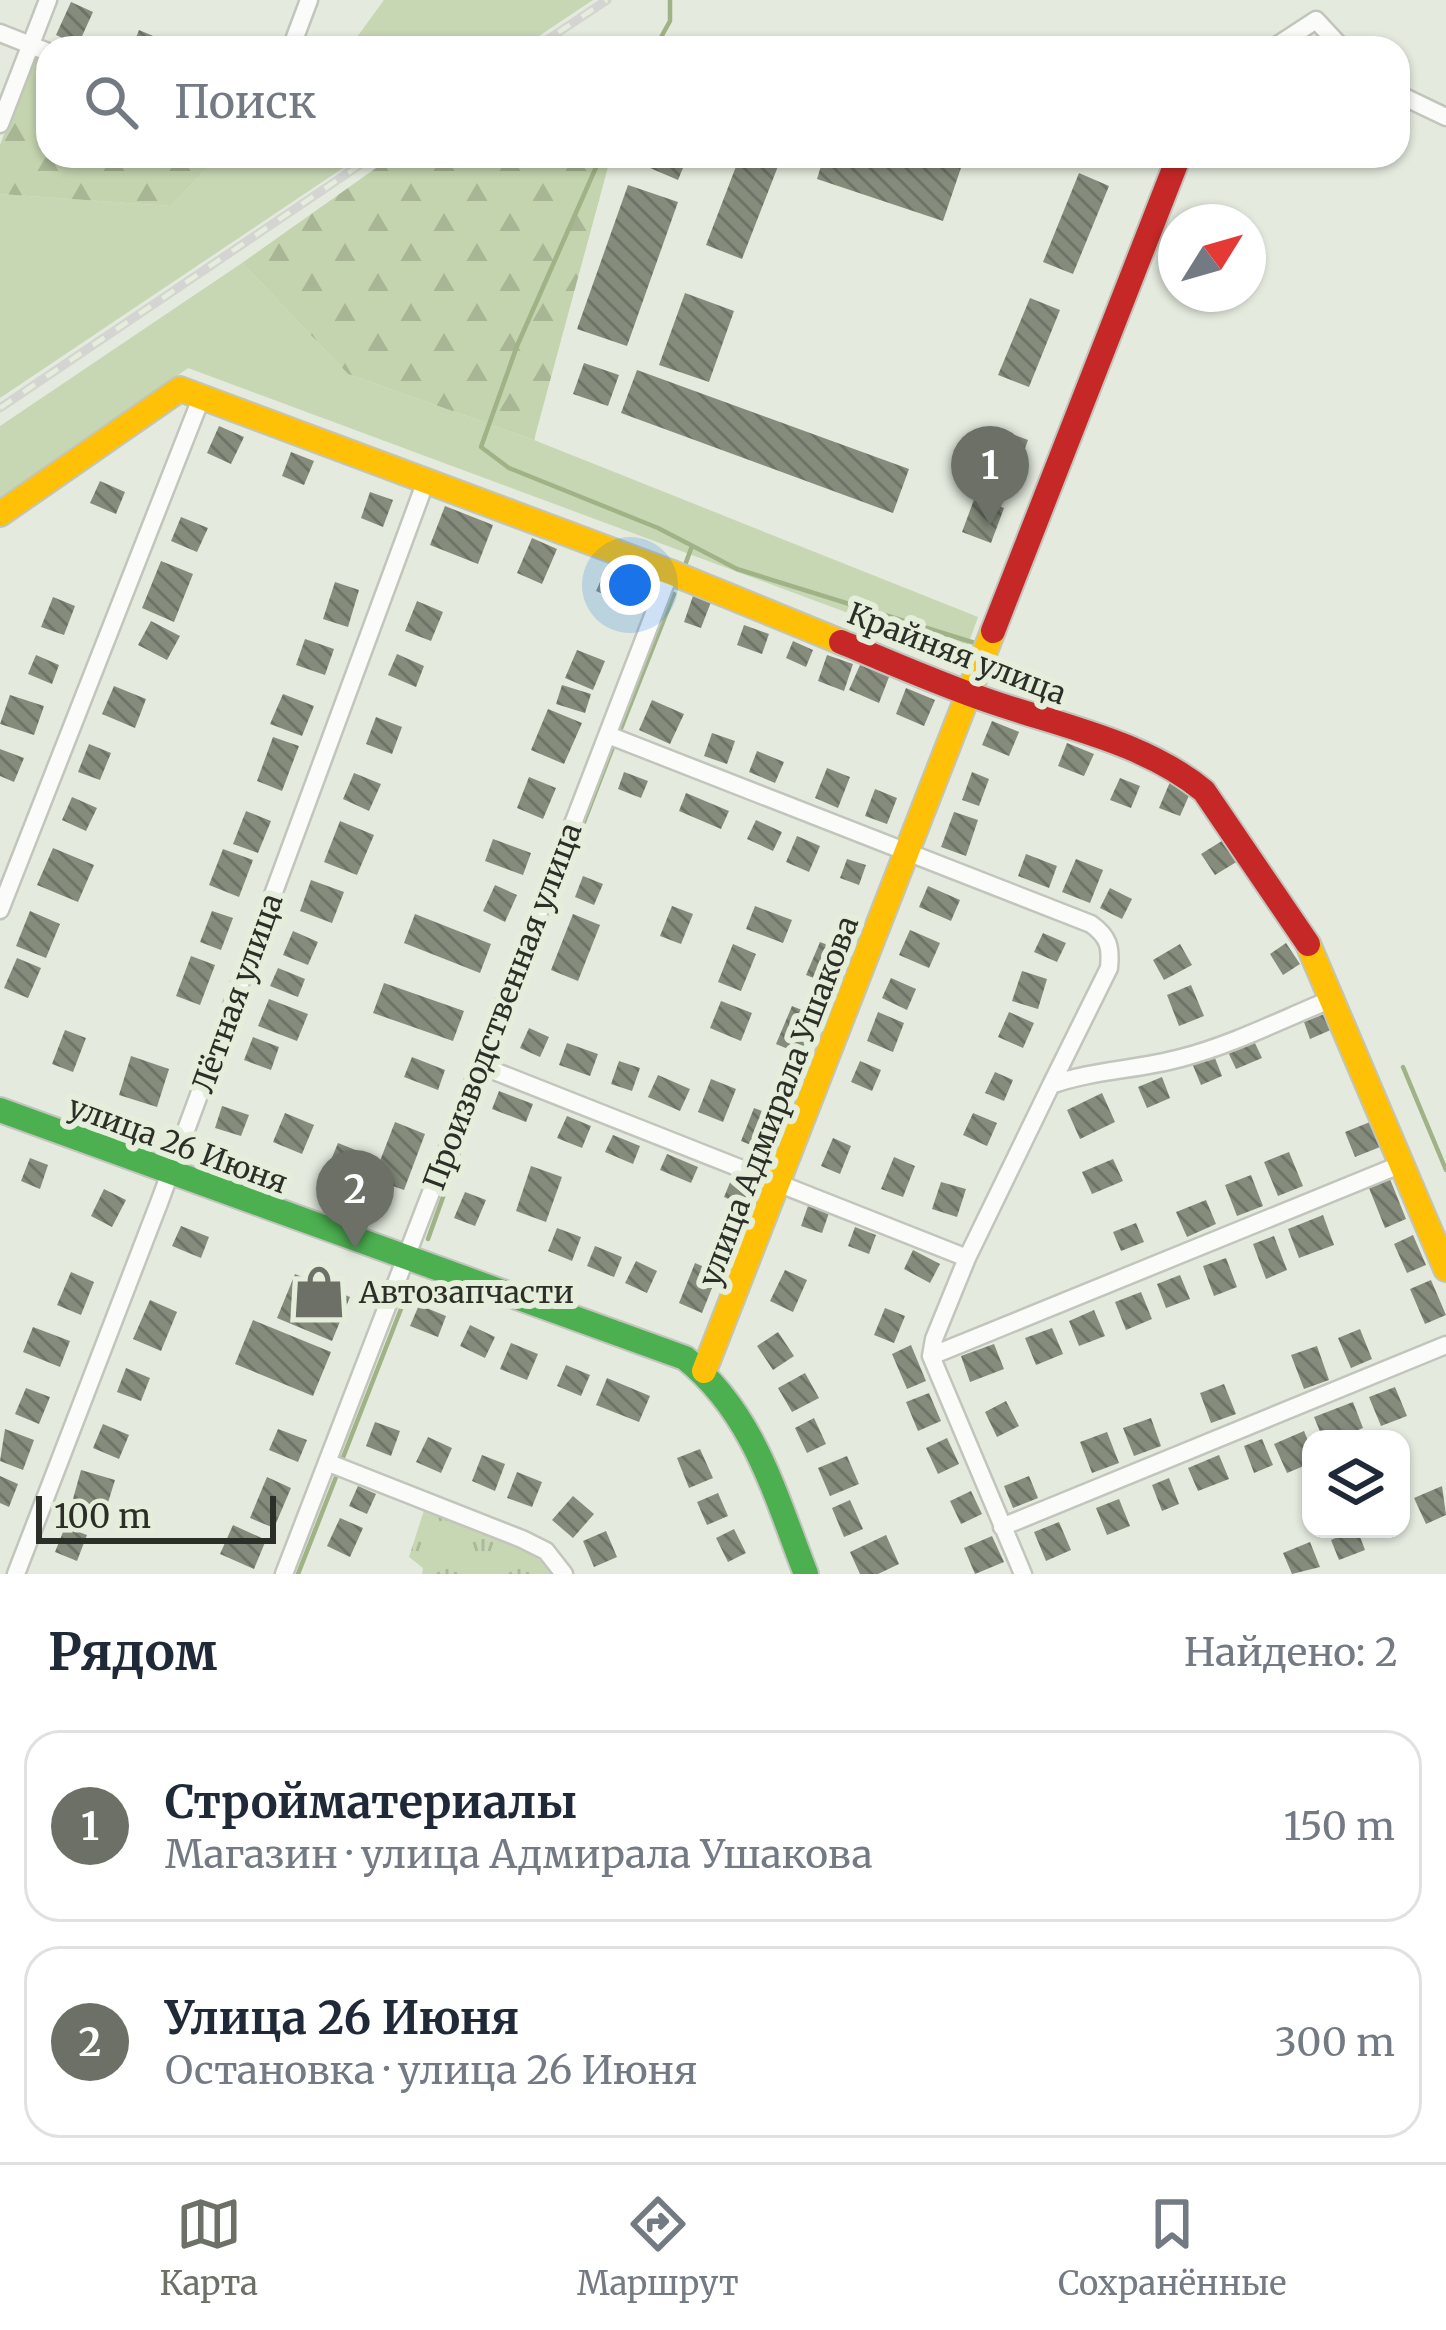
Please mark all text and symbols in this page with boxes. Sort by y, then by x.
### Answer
search box [36,36,1410,168]
icon: search [78,69,144,135]
text: Поиск [174,74,316,130]
north arrow [1158,204,1266,312]
pin: 1 [951,426,1029,525]
your location [600,555,660,615]
street label: Крайняя улица [842,594,1072,712]
street label: Производственная улица [414,817,590,1195]
street label: Лётная улица [183,888,291,1098]
street label: улица Адмирала Ушакова [690,910,866,1292]
street label: улица 26 Июня [63,1087,293,1201]
pin: 2 [316,1150,394,1249]
shop icon: Автозапчасти [290,1263,348,1321]
place label: Автозапчасти [358,1273,574,1311]
map controls [1302,1430,1410,1538]
button: layers [1302,1430,1410,1538]
scale bar [36,1490,276,1543]
text: 100 m [54,1496,151,1537]
text: Рядом [48,1620,217,1684]
text: Найдено: 2 [1184,1628,1398,1677]
text: Стройматериалы [165,1774,577,1830]
text: 1 [81,1802,99,1851]
text: 150 m [1283,1802,1395,1851]
text: Магазин · улица Адмирала Ушакова [165,1830,873,1879]
text: Улица 26 Июня [165,1990,519,2046]
text: 2 [79,2018,101,2067]
text: 300 m [1275,2018,1395,2067]
text: Остановка · улица 26 Июня [165,2046,697,2095]
tab: Карта [160,2191,258,2304]
tab: Маршрут [577,2191,739,2304]
tab: Сохранённые [1058,2191,1286,2304]

